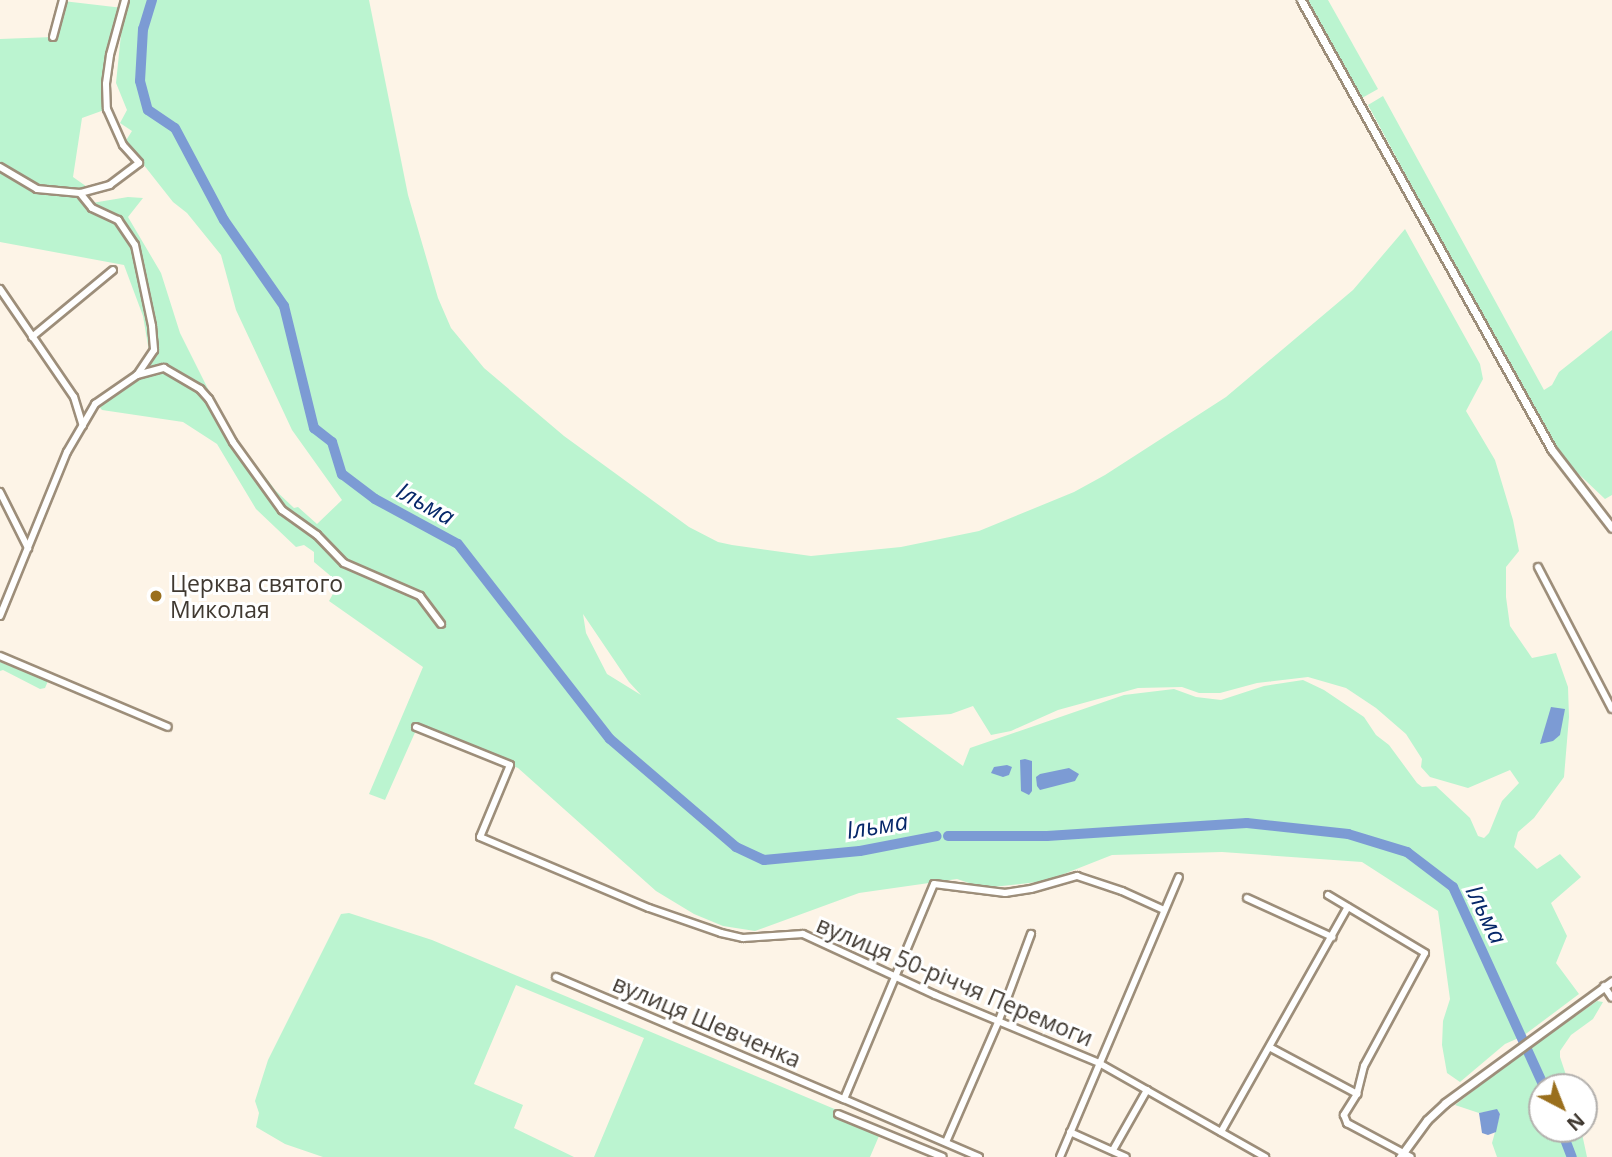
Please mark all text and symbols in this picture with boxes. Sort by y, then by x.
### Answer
water label: Ільма [392,475,460,531]
place label: Церква святого Миколая [170,569,343,623]
marker: Церква святого Миколая [148,588,164,604]
water label: Ільма [844,806,910,844]
water label: Ільма [1460,880,1514,948]
street label: вулиця 50-річчя Перемоги [813,910,1097,1052]
street label: вулиця Шевченка [609,969,805,1073]
north arrow [1528,1073,1598,1143]
text: N [1561,1107,1590,1137]

